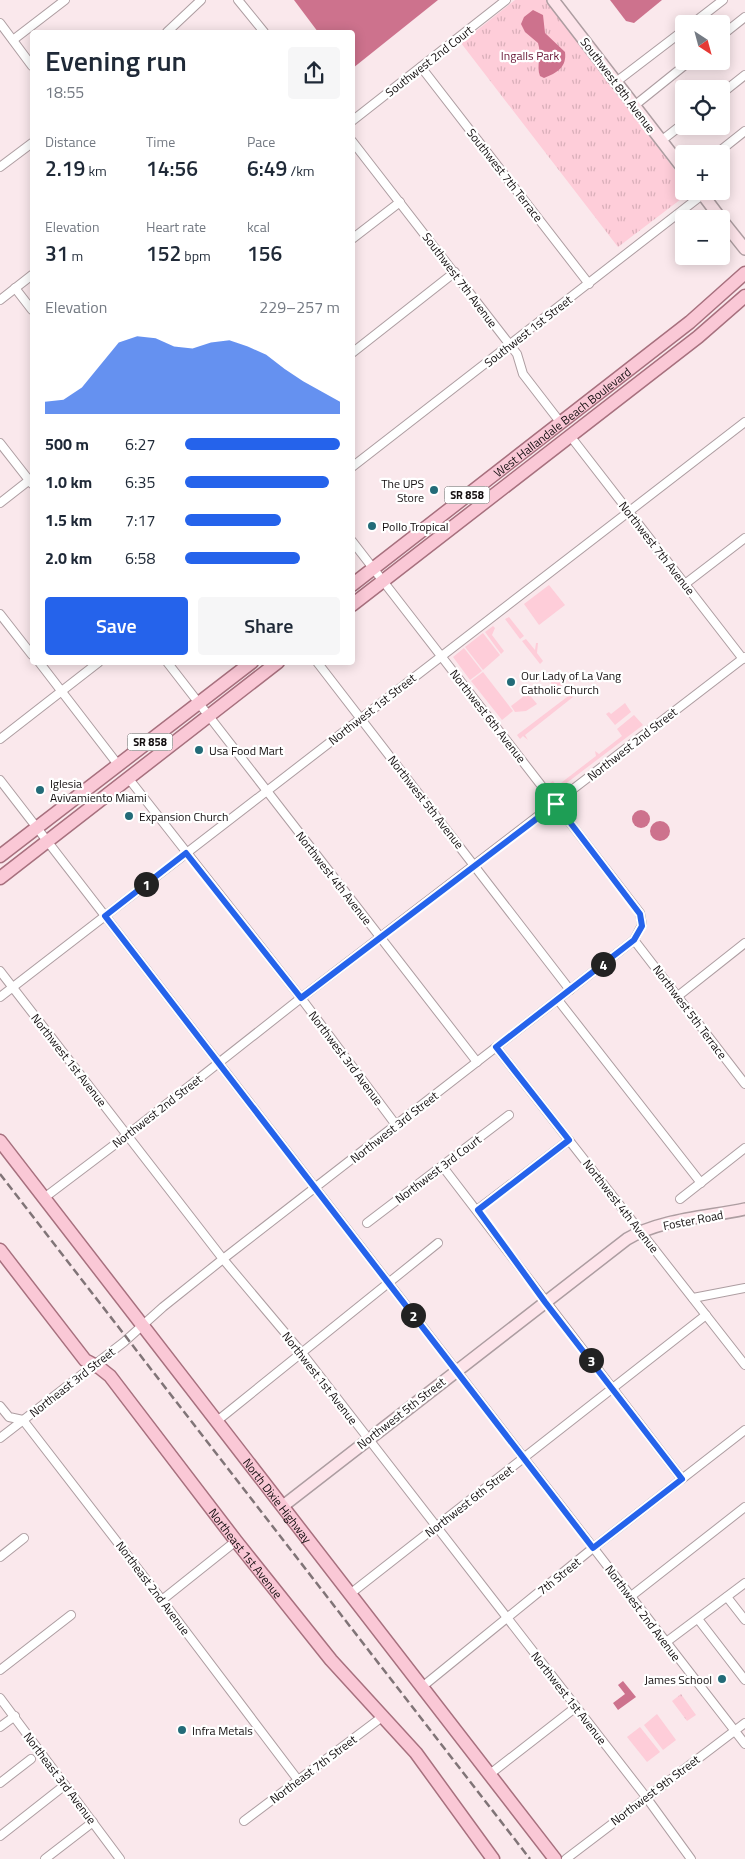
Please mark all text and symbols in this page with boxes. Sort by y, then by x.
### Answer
north arrow [675,15,730,70]
map controls [675,15,730,265]
street label: Southwest 2nd Court [381,20,478,101]
street label: Southwest 8th Avenue [576,33,660,137]
text: Evening run [45,39,187,82]
park label: Ingalls Park [501,46,559,65]
button: share [288,47,340,99]
text: 18:55 [45,80,84,104]
button: locate [675,80,730,135]
street label: Southwest 7th Terrace [462,124,548,226]
text: Distance [45,131,96,152]
text: Time [146,131,175,152]
text: Pace [247,131,275,152]
button: + [675,145,730,200]
text: 2.19 [45,152,85,184]
text: 14:56 [146,152,198,184]
text: 6:49 [247,152,287,184]
text: km [85,160,107,181]
text: /km [287,160,315,181]
button: − [675,210,730,265]
text: Elevation [45,216,99,237]
text: Heart rate [146,216,206,237]
text: kcal [247,216,270,237]
street label: Southwest 7th Avenue [418,228,502,332]
text: 31 [45,237,69,269]
text: 152 [146,237,181,269]
text: 156 [247,237,282,269]
text: m [69,245,83,266]
text: bpm [181,245,211,266]
street label: Southwest 1st Street [480,290,577,372]
text: Elevation [45,295,107,319]
text: 229–257 m [259,295,340,319]
street label: West Hallandale Beach Boulevard [489,362,635,481]
text: 500 m [45,432,89,456]
text: 6:27 [125,432,155,456]
text: 1.0 km [45,470,92,494]
text: 6:35 [125,470,155,494]
place label: The UPS Store [381,474,424,507]
marker: The UPS Store [428,484,440,496]
road number: SR 858 [444,486,490,504]
street label: Northwest 7th Avenue [614,497,700,599]
text: 1.5 km [45,508,92,532]
text: 7:17 [125,508,155,532]
place label: Pollo Tropical [382,517,449,536]
marker: Pollo Tropical [366,520,378,532]
text: 2.0 km [45,546,92,570]
text: 6:58 [125,546,155,570]
button: Save [45,597,188,655]
button: Share [198,597,340,655]
street label: Northwest 6th Avenue [445,665,531,767]
place label: Our Lady of La Vang Catholic Church [521,666,621,699]
street label: Northwest 1st Street [324,668,421,749]
marker: Our Lady of La Vang Catholic Church [505,676,517,688]
street label: Northwest 2nd Street [583,702,682,785]
road number: SR 858 [128,734,172,750]
place label: Usa Food Mart [209,741,284,760]
marker: Usa Food Mart [193,744,205,756]
street label: Northwest 5th Avenue [383,751,469,853]
place label: Iglesia Avivamiento Miami [50,774,147,807]
pin [535,783,577,825]
marker: Iglesia Avivamiento Miami [34,784,46,796]
icon: arrive [542,790,570,818]
place label: Expansion Church [139,807,229,826]
marker: Expansion Church [123,810,135,822]
street label: Northwest 4th Avenue [291,827,377,929]
pin: 1 [134,872,158,896]
text: 1 [143,874,150,895]
pin: 4 [590,952,616,976]
text: 4 [600,954,607,975]
street label: Northwest 5th Terrace [648,961,732,1063]
street label: Northwest 3rd Avenue [304,1007,388,1109]
street label: Northwest 1st Avenue [27,1009,111,1111]
street label: Northwest 2nd Street [108,1069,207,1152]
street label: Northwest 3rd Street [346,1086,443,1168]
street label: Northwest 3rd Court [391,1130,486,1208]
street label: Northwest 4th Avenue [578,1155,664,1257]
street label: Foster Road [661,1205,725,1235]
pin: 2 [400,1302,426,1328]
text: 2 [410,1305,417,1326]
street label: Northwest 1st Avenue [278,1327,362,1429]
street label: Northeast 3rd Street [25,1342,120,1422]
pin: 3 [578,1348,604,1372]
text: 3 [588,1350,595,1371]
street label: Northwest 5th Street [353,1372,450,1454]
street label: North Dixie Highway [239,1454,317,1547]
street label: Northwest 6th Street [421,1460,518,1542]
street label: Northeast 1st Avenue [204,1504,288,1602]
street label: Northeast 2nd Avenue [111,1537,195,1639]
street label: 7th Street [533,1552,585,1599]
street label: Northwest 2nd Avenue [600,1561,686,1665]
street label: Northwest 1st Avenue [527,1647,611,1749]
place label: James School [645,1670,712,1689]
marker: James School [716,1673,728,1685]
place label: Infra Metals [192,1721,253,1740]
marker: Infra Metals [176,1724,188,1736]
street label: Northeast 3rd Avenue [19,1728,101,1828]
street label: Northeast 7th Street [265,1729,361,1808]
street label: Northwest 9th Street [606,1750,704,1830]

